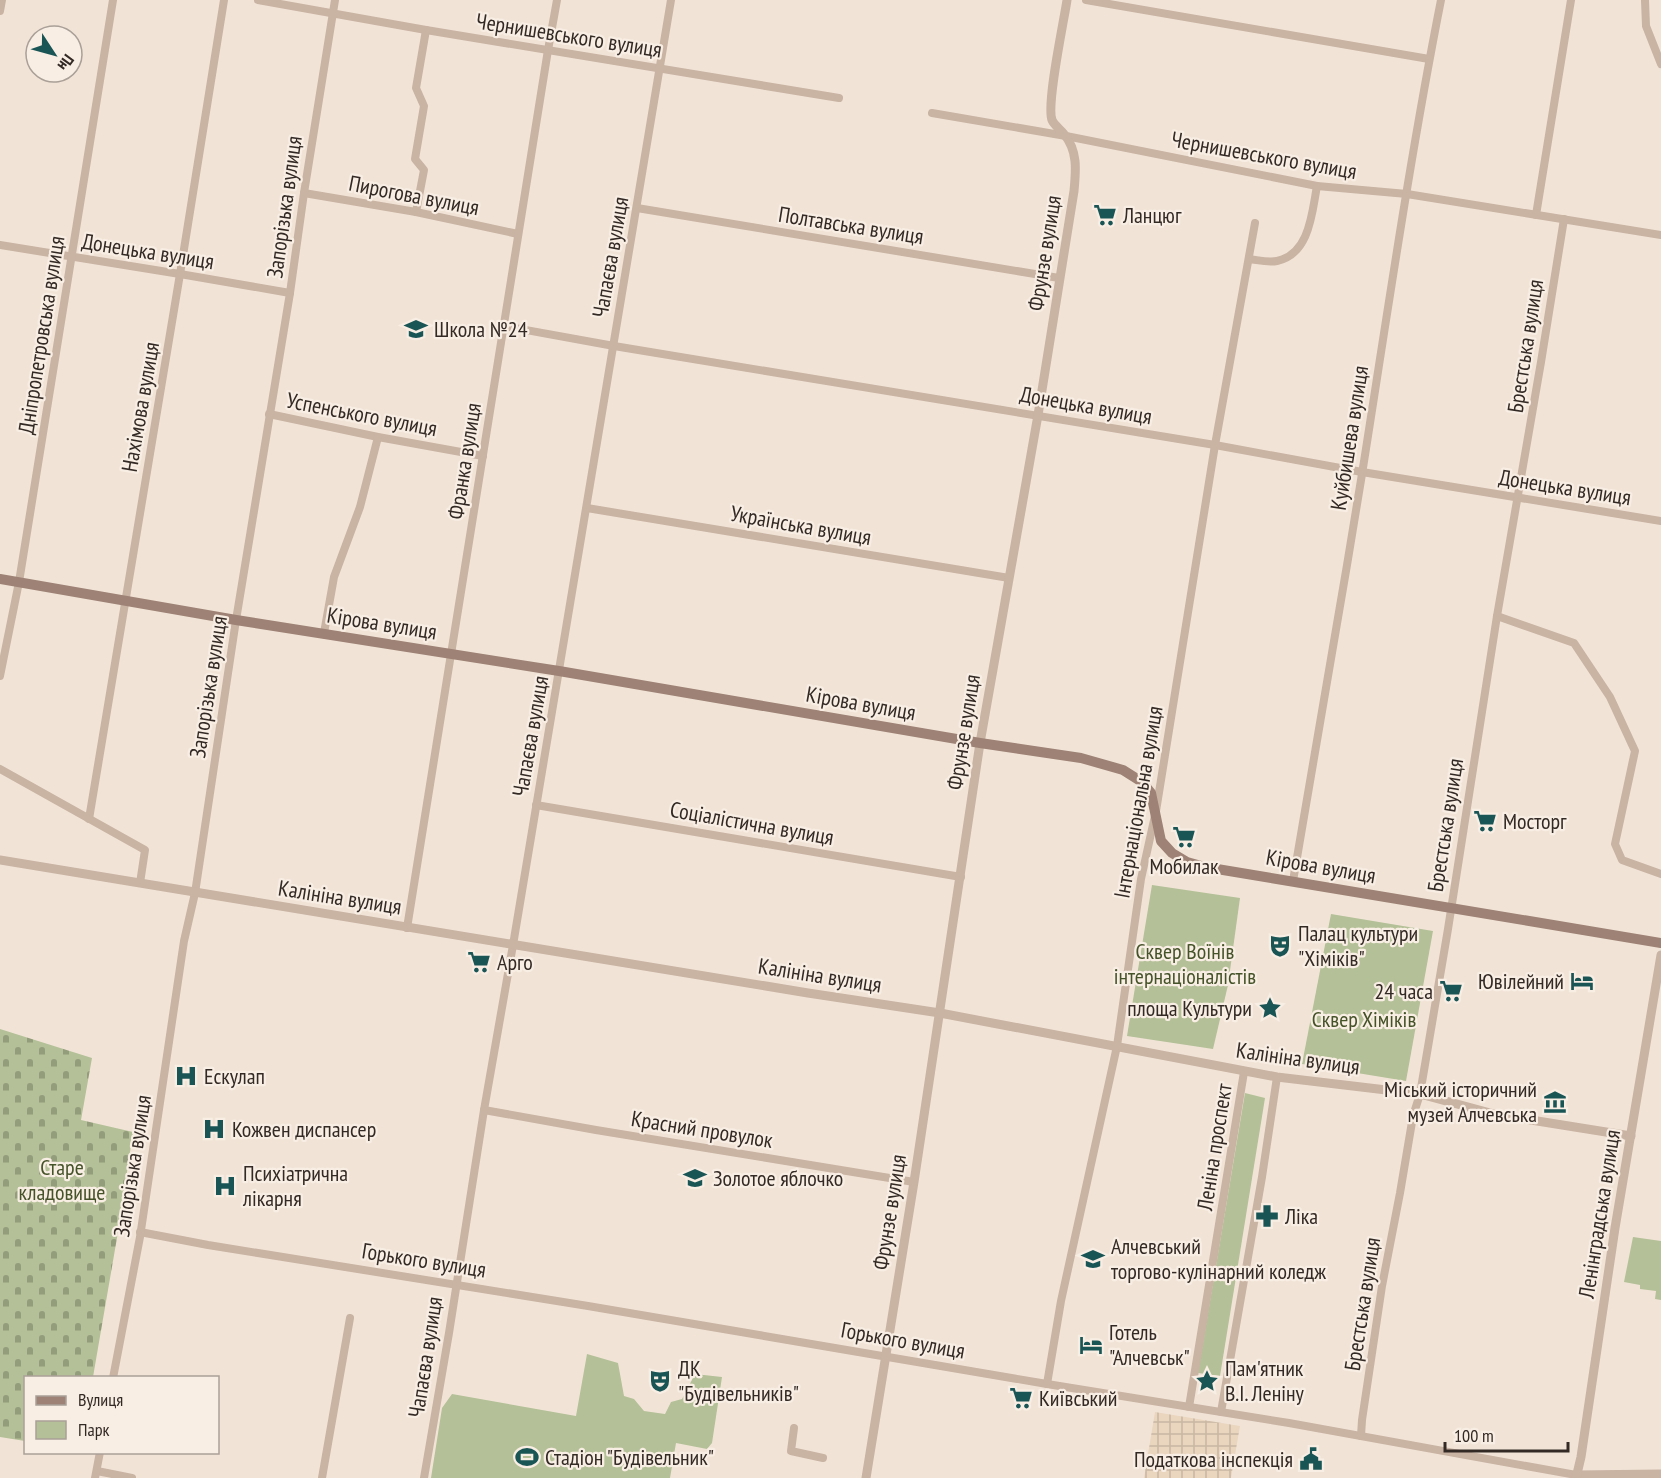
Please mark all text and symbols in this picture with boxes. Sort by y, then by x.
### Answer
street label: Чернишевського вулиця [474,6,664,64]
north arrow [24,24,84,84]
text: Пн [53,51,79,75]
street label: Чернишевського вулиця [1169,125,1359,185]
street label: Запорізька вулиця [260,134,308,280]
street label: Пирогова вулиця [346,169,482,221]
street label: Фрунзе вулиця [1021,193,1067,313]
street label: Чапаєва вулиця [586,194,634,320]
street label: Полтавська вулиця [776,200,926,250]
place label: Ланцюг [1122,201,1182,229]
supermarket icon: Ланцюг [1092,202,1118,228]
street label: Донецька вулиця [80,227,216,275]
street label: Дніпропетровська вулиця [12,234,70,436]
street label: Брестська вулиця [1501,277,1549,415]
place label: Школа №24 [434,315,528,343]
school or university icon: Школа №24 [403,316,429,342]
street label: Нахімова вулиця [115,340,165,474]
street label: Куйбишева вулиця [1324,364,1374,512]
street label: Донецька вулиця [1018,380,1154,430]
street label: Успенського вулиця [284,386,440,442]
street label: Франка вулиця [441,401,487,521]
street label: Донецька вулиця [1497,463,1633,511]
street label: Українська вулиця [729,499,873,551]
street label: Кірова вулиця [325,601,439,645]
street label: Запорізька вулиця [183,614,233,760]
street label: Фрунзе вулиця [940,672,986,792]
street label: Чапаєва вулиця [506,673,554,799]
street label: Кірова вулиця [804,680,918,726]
street label: Інтернаціональна вулиця [1107,704,1169,900]
street label: Брестська вулиця [1421,756,1469,894]
street label: Соціалістична вулиця [668,795,836,851]
place label: Мосторг [1503,807,1567,835]
supermarket icon: Мосторг [1472,808,1498,834]
supermarket icon: Мобилак [1171,824,1197,850]
street label: Кірова вулиця [1264,843,1378,889]
place label: Мобилак [1150,852,1219,880]
street label: Калініна вулиця [276,873,404,921]
place label: Палац культури "Хіміків" [1298,919,1418,972]
theatre icon: Палац культури "Хіміків" [1267,933,1293,959]
park label: Сквер Воїнів інтернаціоналістів [1114,937,1256,990]
place label: Арго [497,948,533,976]
supermarket icon: Арго [466,949,492,975]
street label: Калініна вулиця [756,951,884,999]
place label: Ювілейний [1478,967,1564,995]
hotel icon: Ювілейний [1569,968,1595,994]
place label: 24 часа [1374,977,1433,1005]
supermarket icon: 24 часа [1438,978,1464,1004]
place label: площа Культури [1127,994,1252,1022]
place icon: площа Культури [1257,995,1283,1021]
park label: Сквер Хіміків [1312,1005,1416,1033]
street label: Калініна вулиця [1234,1035,1362,1081]
place label: Ескулап [204,1062,265,1090]
hospital icon: Ескулап [173,1063,199,1089]
place label: Міський історичний музей Алчевська [1384,1075,1537,1128]
street label: Леніна проспект [1190,1081,1238,1213]
museum icon: Міський історичний музей Алчевська [1542,1089,1568,1115]
street label: Запорізька вулиця [107,1093,157,1239]
street label: Красний провулок [629,1104,775,1154]
place label: Кожвен диспансер [232,1115,376,1143]
hospital icon: Кожвен диспансер [201,1116,227,1142]
street label: Ленінградська вулиця [1572,1128,1626,1301]
street label: Фрунзе вулиця [866,1152,912,1272]
park label: Старе кладовище [19,1153,105,1206]
place label: Психіатрична лікарня [242,1159,348,1212]
place label: Золотое яблочко [713,1164,843,1192]
school or university icon: Золотое яблочко [682,1165,708,1191]
hospital icon: Психіатрична лікарня [212,1173,238,1199]
place label: Ліка [1284,1202,1318,1230]
pharmacy icon: Ліка [1254,1203,1280,1229]
place label: Алчевський торгово-кулінарний коледж [1111,1232,1326,1285]
street label: Брестська вулиця [1338,1235,1386,1373]
street label: Горького вулиця [360,1236,488,1284]
school or university icon: Алчевський торгово-кулінарний коледж [1080,1246,1106,1272]
street label: Чапаєва вулиця [402,1295,448,1419]
street label: Горького вулиця [839,1315,967,1365]
place label: Готель "Алчевськ" [1109,1318,1190,1371]
hotel icon: Готель "Алчевськ" [1078,1332,1104,1358]
place label: ДК "Будівельників" [678,1354,799,1407]
place label: Пам'ятник В.I. Ленiну [1225,1354,1305,1407]
theatre icon: ДК "Будівельників" [647,1368,673,1394]
place icon: Пам'ятник В.I. Ленiну [1194,1368,1220,1394]
legend [24,1376,219,1454]
place label: Київський [1039,1384,1117,1412]
supermarket icon: Київський [1008,1385,1034,1411]
text: Вулиця [78,1388,123,1411]
scale bar [1445,1415,1568,1453]
text: Парк [78,1418,109,1441]
text: 100 m [1454,1424,1494,1447]
place label: Стадіон "Будівельник" [545,1443,714,1471]
sports icon: Стадіон "Будівельник" [514,1444,540,1470]
place label: Податкова інспекція [1134,1445,1293,1473]
public building icon: Податкова інспекція [1298,1446,1324,1472]

